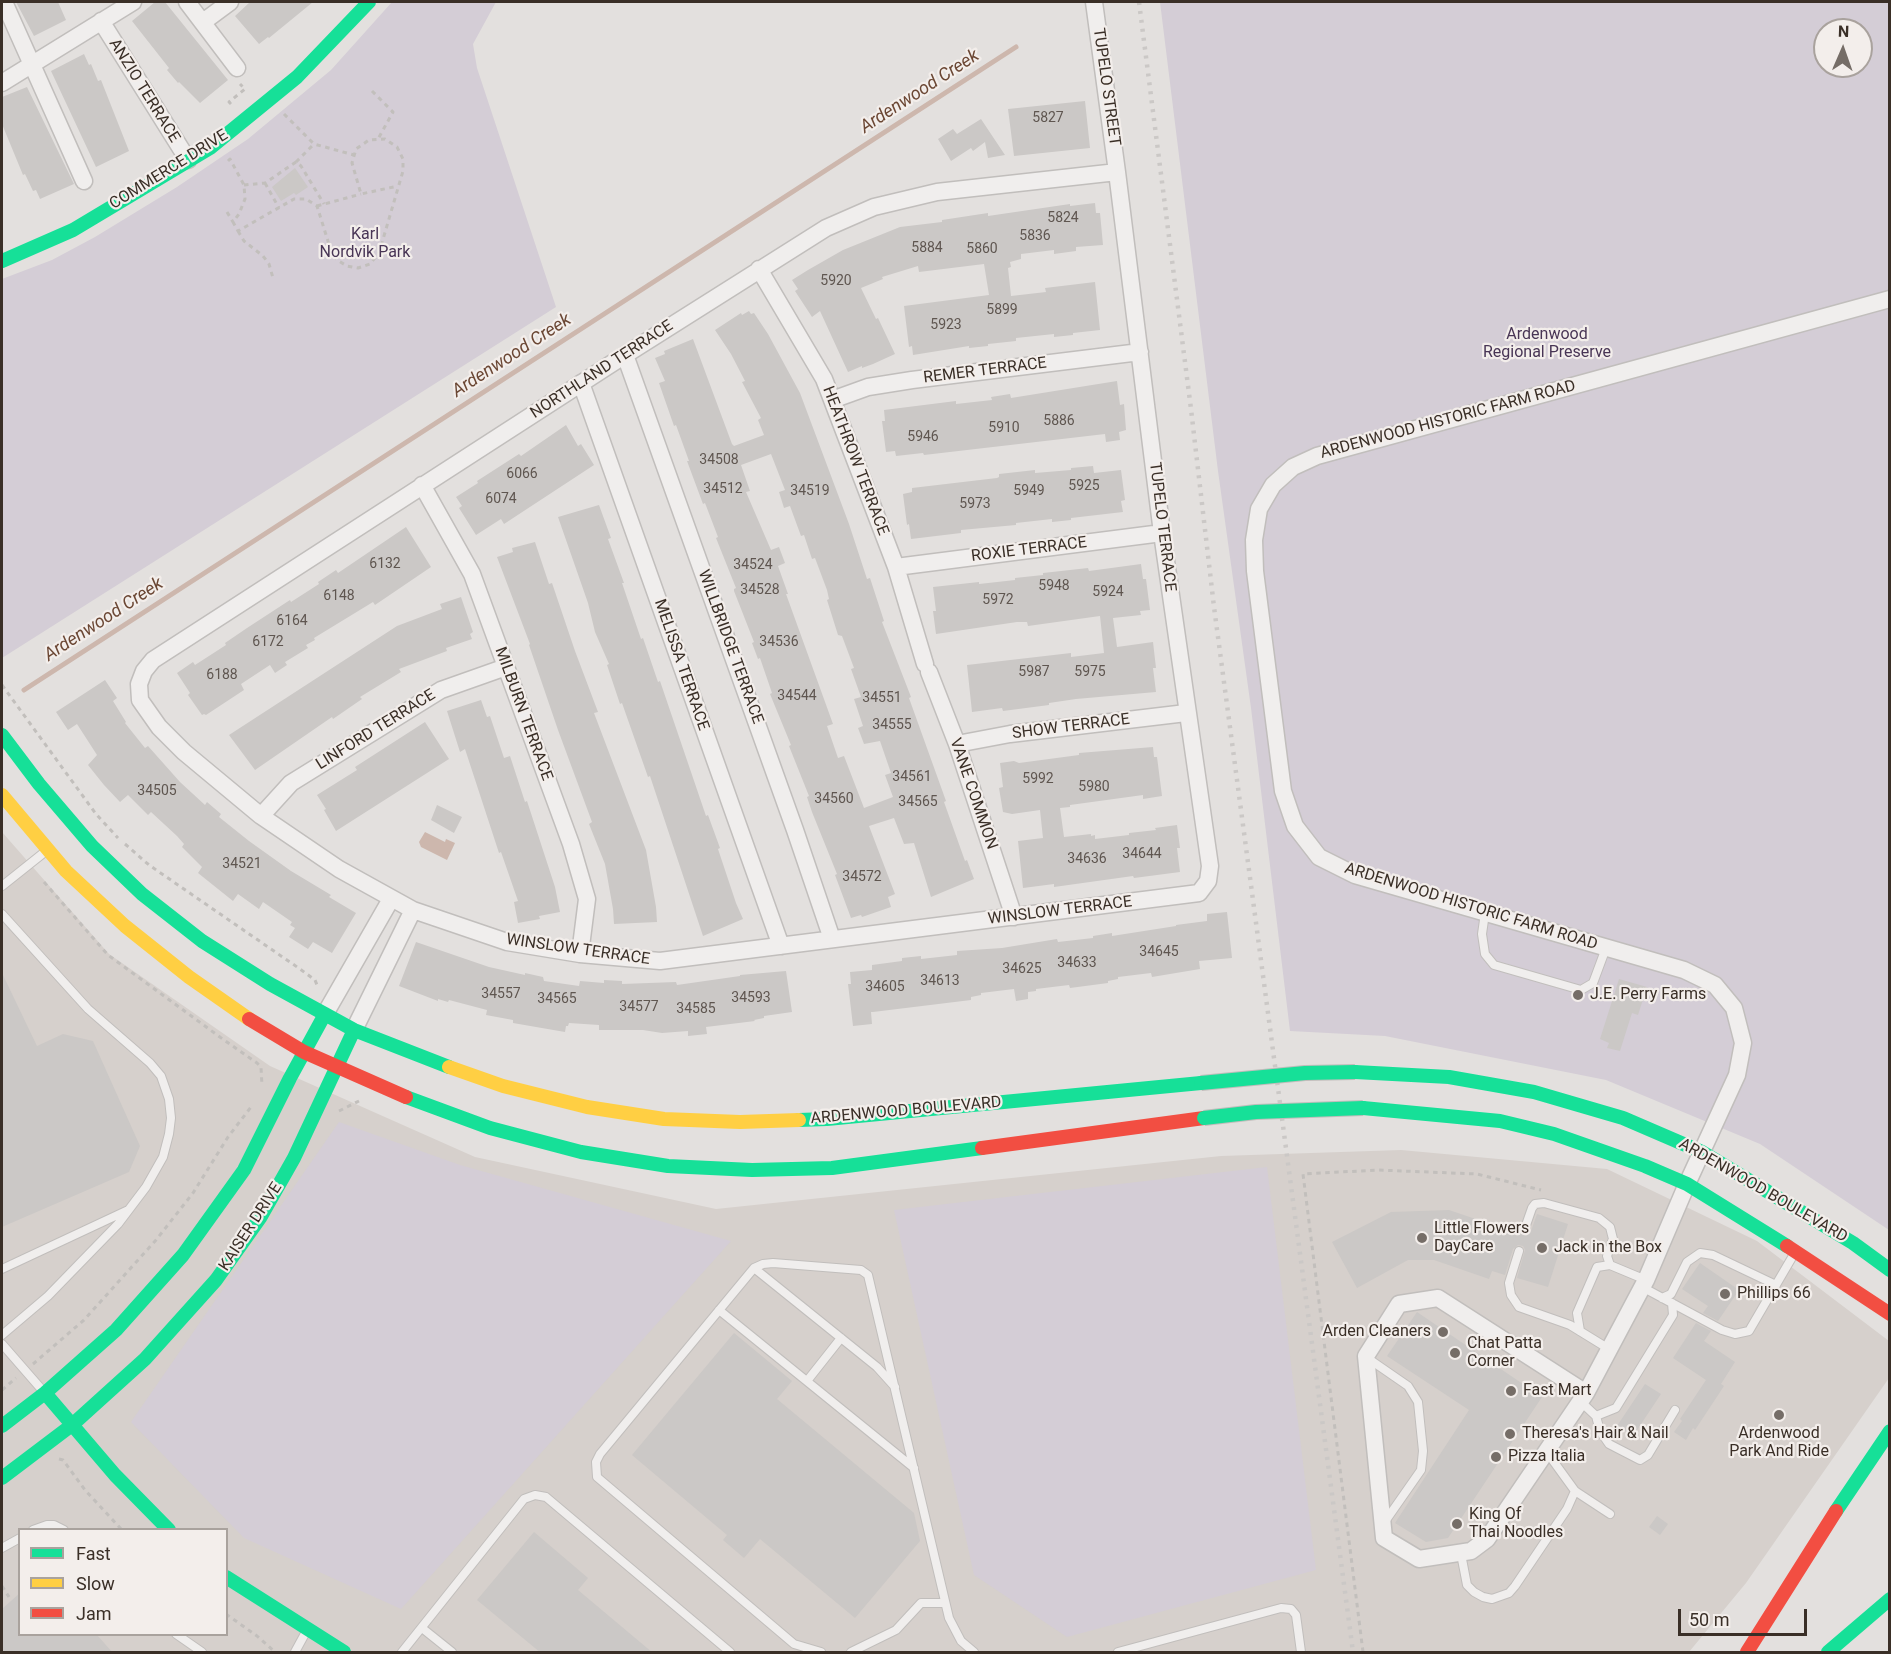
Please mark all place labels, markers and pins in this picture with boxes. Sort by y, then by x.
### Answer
place label: J.E. Perry Farms [1590,985,1706,1005]
marker: J.E. Perry Farms [1571,988,1585,1002]
place label: Little Flowers DayCare [1434,1219,1529,1257]
marker: Little Flowers DayCare [1415,1231,1429,1245]
place label: Jack in the Box [1554,1238,1662,1258]
marker: Jack in the Box [1535,1241,1549,1255]
place label: Phillips 66 [1737,1284,1811,1304]
marker: Phillips 66 [1718,1287,1732,1301]
place label: Arden Cleaners [1322,1322,1431,1342]
marker: Arden Cleaners [1436,1325,1450,1339]
place label: Chat Patta Corner [1467,1334,1542,1372]
marker: Chat Patta Corner [1448,1346,1462,1360]
place label: Fast Mart [1523,1381,1591,1401]
marker: Fast Mart [1504,1384,1518,1398]
marker: Ardenwood Park And Ride [1772,1408,1786,1422]
place label: Theresa's Hair & Nail [1522,1424,1669,1444]
place label: Ardenwood Park And Ride [1729,1424,1829,1462]
marker: Theresa's Hair & Nail [1503,1427,1517,1441]
place label: Pizza Italia [1508,1447,1585,1467]
marker: Pizza Italia [1489,1450,1503,1464]
place label: King Of Thai Noodles [1469,1505,1563,1543]
marker: King Of Thai Noodles [1450,1517,1464,1531]

